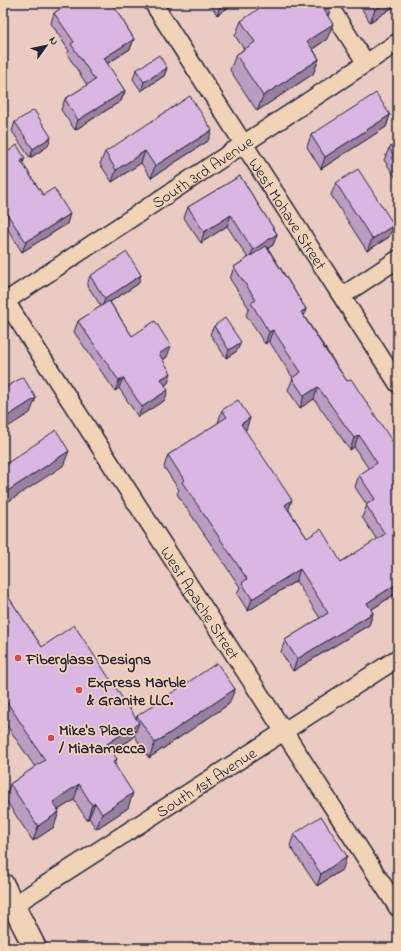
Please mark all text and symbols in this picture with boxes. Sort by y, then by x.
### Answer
north arrow [26,26,66,66]
text: N [45,34,62,49]
street label: South 3rd Avenue [148,130,259,215]
street label: West Mohave Street [242,154,332,276]
street label: West Apache Street [153,542,245,666]
place label: Fiberglass Designs [25,648,151,673]
marker: Fiberglass Designs [13,653,23,663]
place label: Express Marble & Granite LLC. [86,671,187,713]
marker: Express Marble & Granite LLC. [74,685,84,695]
place label: Mike's Place / Miatamecca [58,719,146,761]
marker: Mike's Place / Miatamecca [46,733,56,743]
street label: South 1st Avenue [152,742,262,825]

